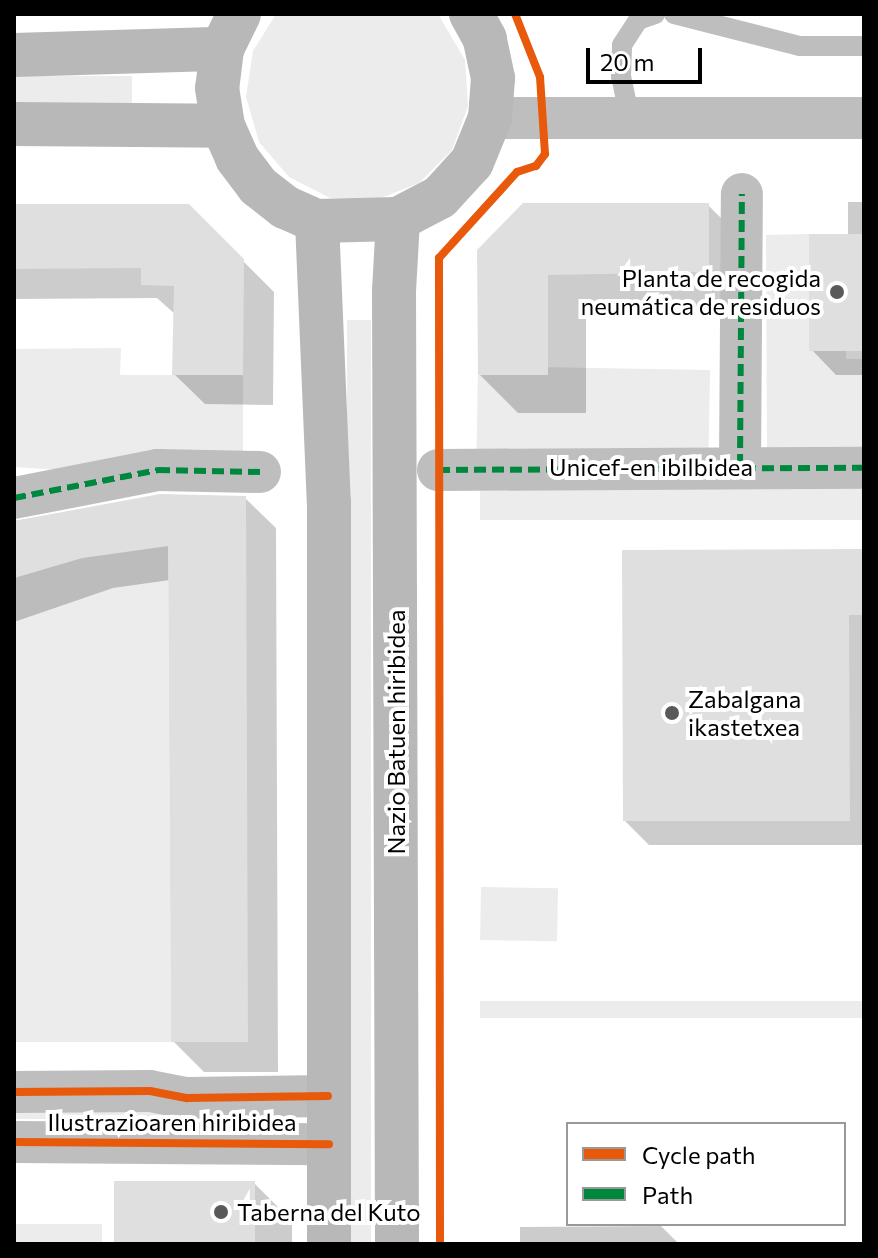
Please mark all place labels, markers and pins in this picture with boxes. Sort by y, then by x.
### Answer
place label: Planta de recogida neumática de residuos [580,264,821,320]
marker: Planta de recogida neumática de residuos [828,283,846,301]
place label: Zabalgana ikastetxea [688,685,801,741]
marker: Zabalgana ikastetxea [663,704,681,722]
place label: Taberna del Kuto [237,1198,421,1226]
marker: Taberna del Kuto [212,1203,230,1221]

